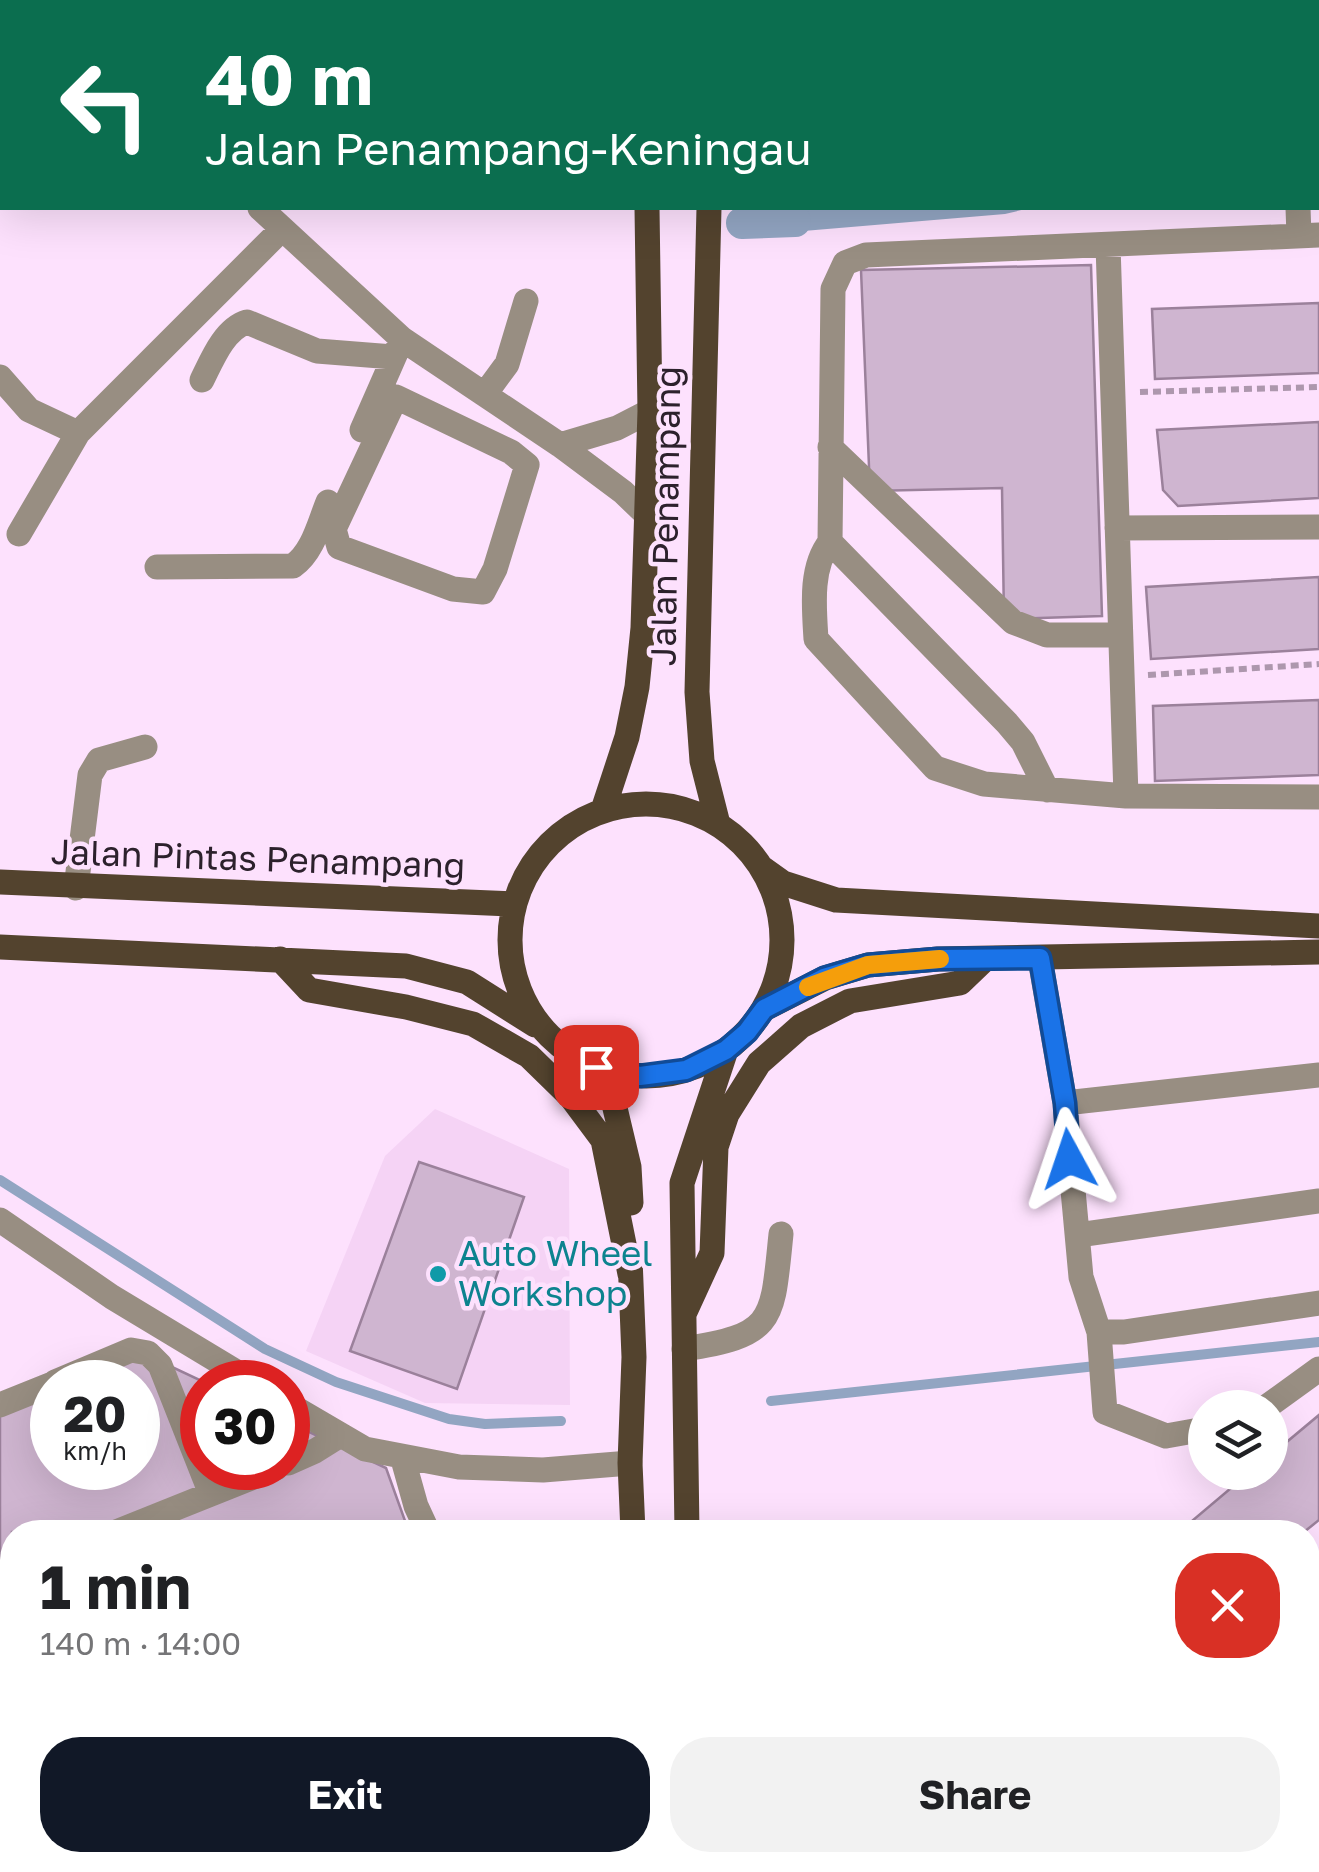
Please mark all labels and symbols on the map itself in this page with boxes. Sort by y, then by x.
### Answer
street label: Jalan Penampang [641,366,689,666]
street label: Jalan Pintas Penampang [50,830,466,886]
pin [554,1025,639,1110]
position arrow [1017,1107,1121,1211]
place label: Auto Wheel Workshop [458,1232,653,1314]
marker: Auto Wheel Workshop [427,1263,449,1285]
speed limit sign: 30 [180,1360,310,1490]

